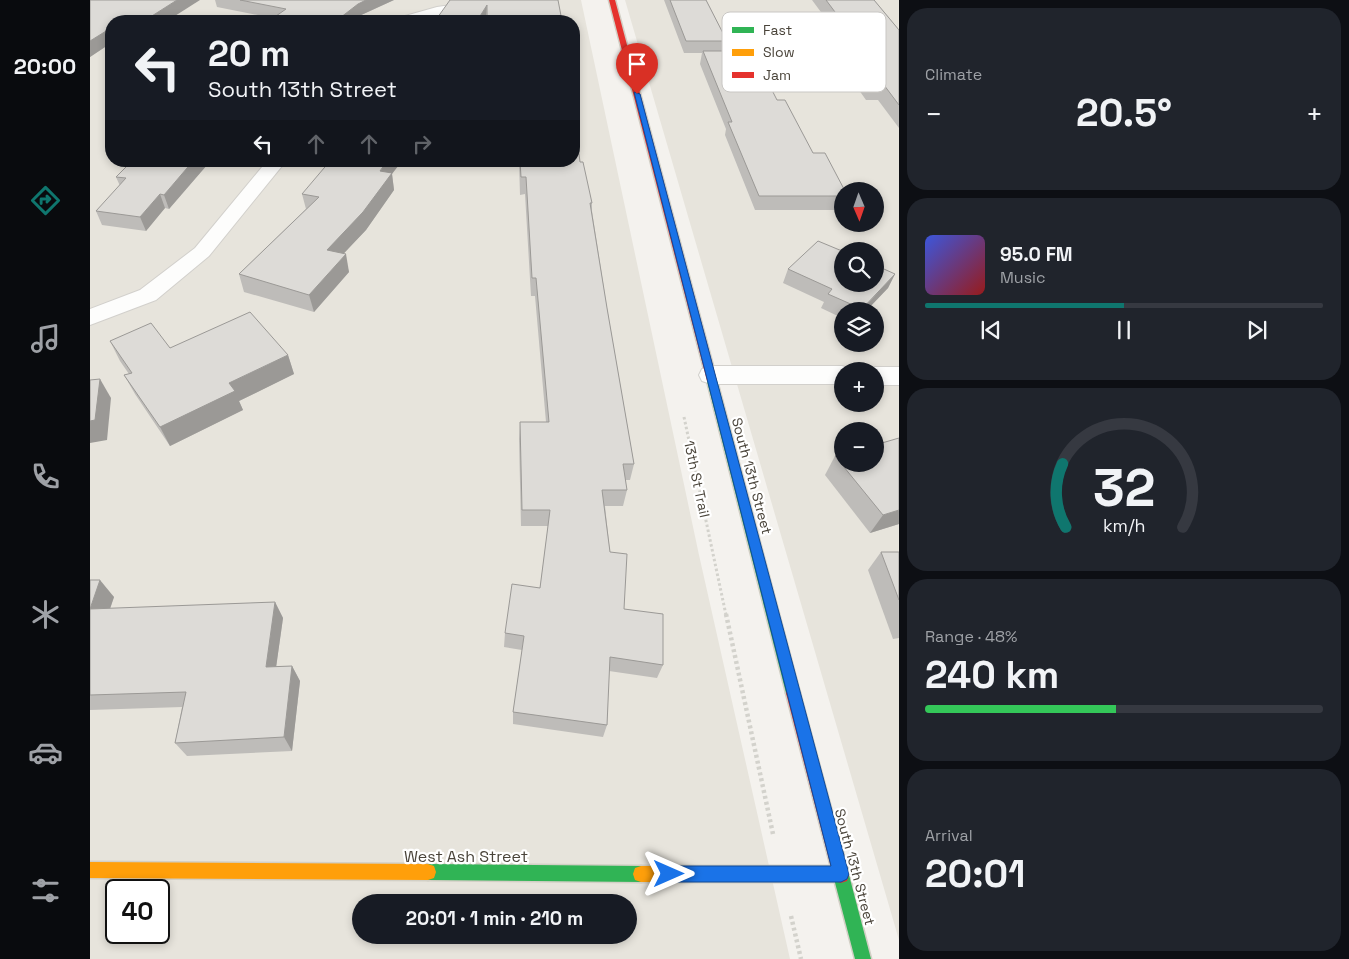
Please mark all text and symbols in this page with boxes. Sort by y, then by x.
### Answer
legend [722,12,886,92]
text: Fast [763,21,792,39]
text: 20 m [208,32,290,76]
icon: left [125,35,190,100]
pin [616,43,658,94]
text: Slow [763,43,795,61]
icon: arrive [623,50,651,78]
text: 20:00 [14,52,76,80]
text: Climate [925,64,982,85]
text: Jam [763,66,791,84]
text: South 13th Street [208,75,397,103]
text: 20.5° [1076,89,1172,137]
text: − [925,96,942,132]
text: + [1306,96,1323,132]
icon: left [249,130,277,158]
icon: ahead [302,130,330,158]
icon: ahead [355,130,383,158]
icon: right [408,130,436,158]
north arrow [834,182,884,232]
map controls [834,182,884,472]
icon: directions [28,183,63,218]
button: search [834,242,884,292]
text: 95.0 FM [1000,242,1073,267]
text: Music [1000,267,1046,288]
button: layers [834,302,884,352]
icon: previous [977,316,1005,344]
icon: pause [1110,316,1138,344]
icon: next [1243,316,1271,344]
icon: music [28,321,63,356]
button: + [834,362,884,412]
street label: South 13th Street [728,416,776,536]
button: − [834,422,884,472]
street label: 13th St Trail [680,439,714,519]
text: 32 [1093,455,1155,521]
icon: phone [28,459,63,494]
text: km/h [1103,514,1145,537]
icon: climate [28,597,63,632]
text: Range · 48% [925,626,1017,647]
text: 240 km [925,651,1059,699]
icon: car [28,735,63,770]
street label: South 13th Street [831,807,879,927]
text: Arrival [925,825,973,846]
street label: West Ash Street [404,846,528,867]
position arrow [642,847,694,899]
text: 20:01 [925,850,1025,898]
icon: filters [28,873,63,908]
speed limit sign: 40 [105,879,170,944]
text: 20:01 · 1 min · 210 m [406,906,583,931]

